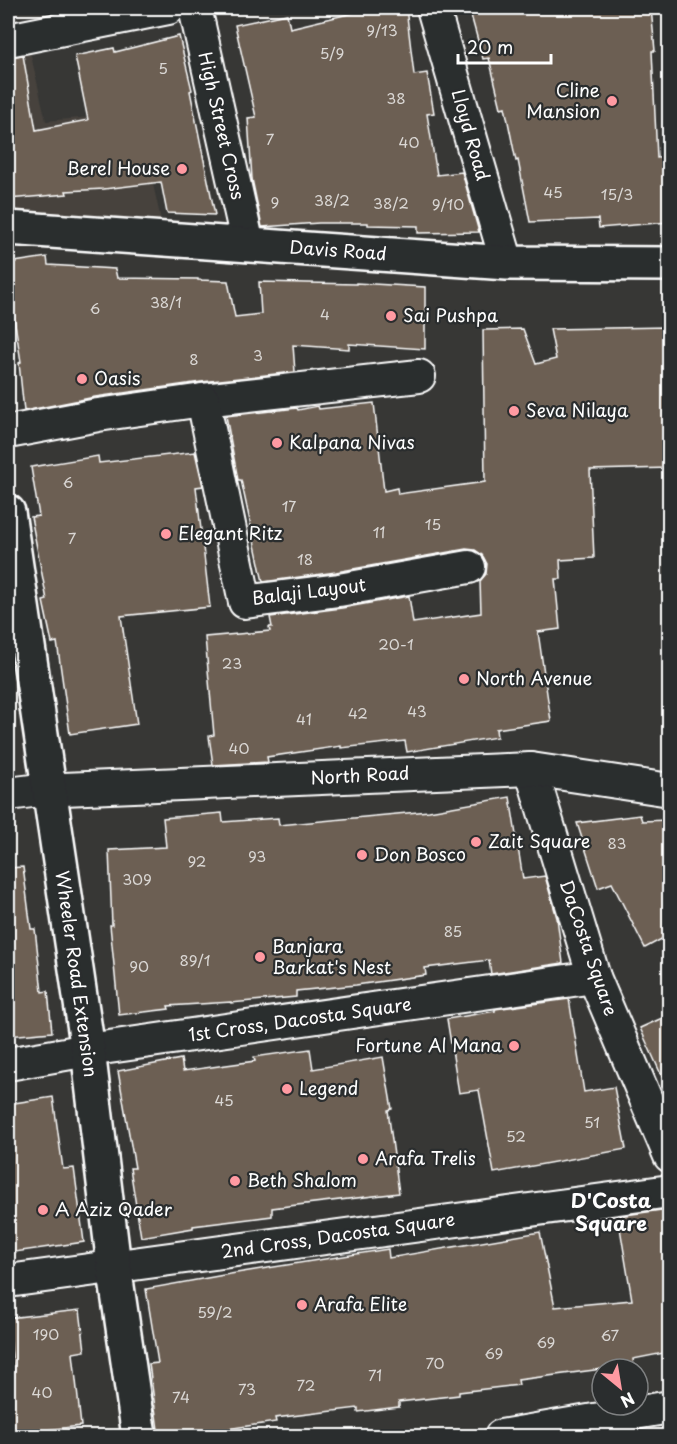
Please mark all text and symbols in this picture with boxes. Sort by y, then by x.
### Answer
house number: 9/13 [366,18,398,41]
scale bar [458,27,551,65]
text: 20 m [467,33,513,60]
house number: 5/9 [320,41,344,64]
street label: High Street Cross [192,49,253,202]
house number: 5 [158,56,168,79]
place label: Cline Mansion [526,76,600,124]
house number: 38 [386,86,406,109]
street label: Lloyd Road [446,86,497,184]
marker: Cline Mansion [605,94,619,108]
house number: 7 [266,127,275,150]
house number: 40 [399,130,419,153]
place label: Berel House [66,154,170,181]
marker: Berel House [175,162,189,176]
house number: 45 [543,180,563,203]
house number: 15/3 [601,182,633,205]
house number: 38/2 [314,188,350,211]
house number: 9 [271,190,279,213]
house number: 38/2 [373,191,409,214]
house number: 9/10 [432,192,464,215]
street label: Davis Road [289,233,388,266]
house number: 38/1 [150,290,182,313]
house number: 6 [90,296,100,319]
place label: Sai Pushpa [403,301,498,328]
house number: 4 [320,302,330,325]
marker: Sai Pushpa [384,309,398,323]
house number: 3 [253,343,263,366]
house number: 8 [189,347,199,370]
place label: Oasis [94,364,140,391]
marker: Oasis [75,372,89,386]
place label: Seva Nilaya [526,396,629,423]
marker: Seva Nilaya [507,404,521,418]
place label: Kalpana Nivas [289,428,415,455]
marker: Kalpana Nivas [270,436,284,450]
house number: 6 [63,470,73,493]
house number: 17 [282,494,296,517]
house number: 15 [425,512,441,535]
place label: Elegant Ritz [178,519,283,546]
house number: 11 [373,520,385,543]
house number: 7 [68,526,77,549]
marker: Elegant Ritz [159,527,173,541]
house number: 18 [297,547,313,570]
street label: Balaji Layout [250,570,367,611]
house number: 20-1 [378,632,414,655]
house number: 23 [222,651,242,674]
place label: North Avenue [476,664,592,691]
marker: North Avenue [457,672,471,686]
house number: 43 [407,699,427,722]
house number: 42 [348,701,368,724]
house number: 41 [296,707,312,730]
house number: 40 [229,736,249,759]
street label: North Road [310,758,410,791]
place label: Zait Square [488,827,590,854]
house number: 83 [607,831,627,854]
marker: Zait Square [469,835,483,849]
place label: Don Bosco [374,840,466,867]
house number: 93 [248,844,266,867]
marker: Don Bosco [355,848,369,862]
house number: 92 [188,849,206,872]
house number: 309 [122,867,152,890]
street label: Wheeler Road Extension [50,869,105,1079]
street label: DaCosta Square [554,876,625,1019]
house number: 85 [444,919,462,942]
place label: Banjara Barkat's Nest [272,932,391,980]
house number: 89/1 [180,948,210,971]
marker: Banjara Barkat's Nest [253,950,267,964]
house number: 90 [129,954,149,977]
street label: 1st Cross, Dacosta Square [187,989,413,1048]
place label: Fortune Al Mana [355,1031,503,1058]
marker: Fortune Al Mana [507,1039,521,1053]
place label: Legend [299,1074,358,1101]
marker: Legend [280,1082,294,1096]
house number: 45 [214,1088,234,1111]
house number: 51 [584,1110,600,1133]
house number: 52 [506,1124,526,1147]
place label: Arafa Trelis [375,1144,476,1171]
marker: Arafa Trelis [356,1152,370,1166]
place label: Beth Shalom [247,1166,357,1193]
marker: Beth Shalom [228,1174,242,1188]
district label: D'Costa Square [571,1185,652,1238]
place label: A Aziz Qader [55,1195,173,1222]
marker: A Aziz Qader [36,1203,50,1217]
street label: 2nd Cross, Dacosta Square [219,1205,456,1264]
place label: Arafa Elite [314,1290,407,1317]
marker: Arafa Elite [295,1298,309,1312]
house number: 59/2 [197,1300,233,1323]
house number: 190 [33,1322,59,1345]
house number: 67 [601,1323,620,1346]
house number: 69 [537,1330,555,1353]
house number: 69 [485,1341,503,1364]
house number: 70 [425,1351,445,1374]
north arrow [590,1357,650,1417]
house number: 71 [368,1363,382,1386]
house number: 72 [297,1373,315,1396]
house number: 73 [238,1377,256,1400]
house number: 40 [32,1380,52,1403]
house number: 74 [172,1385,190,1408]
text: N [617,1387,639,1414]

